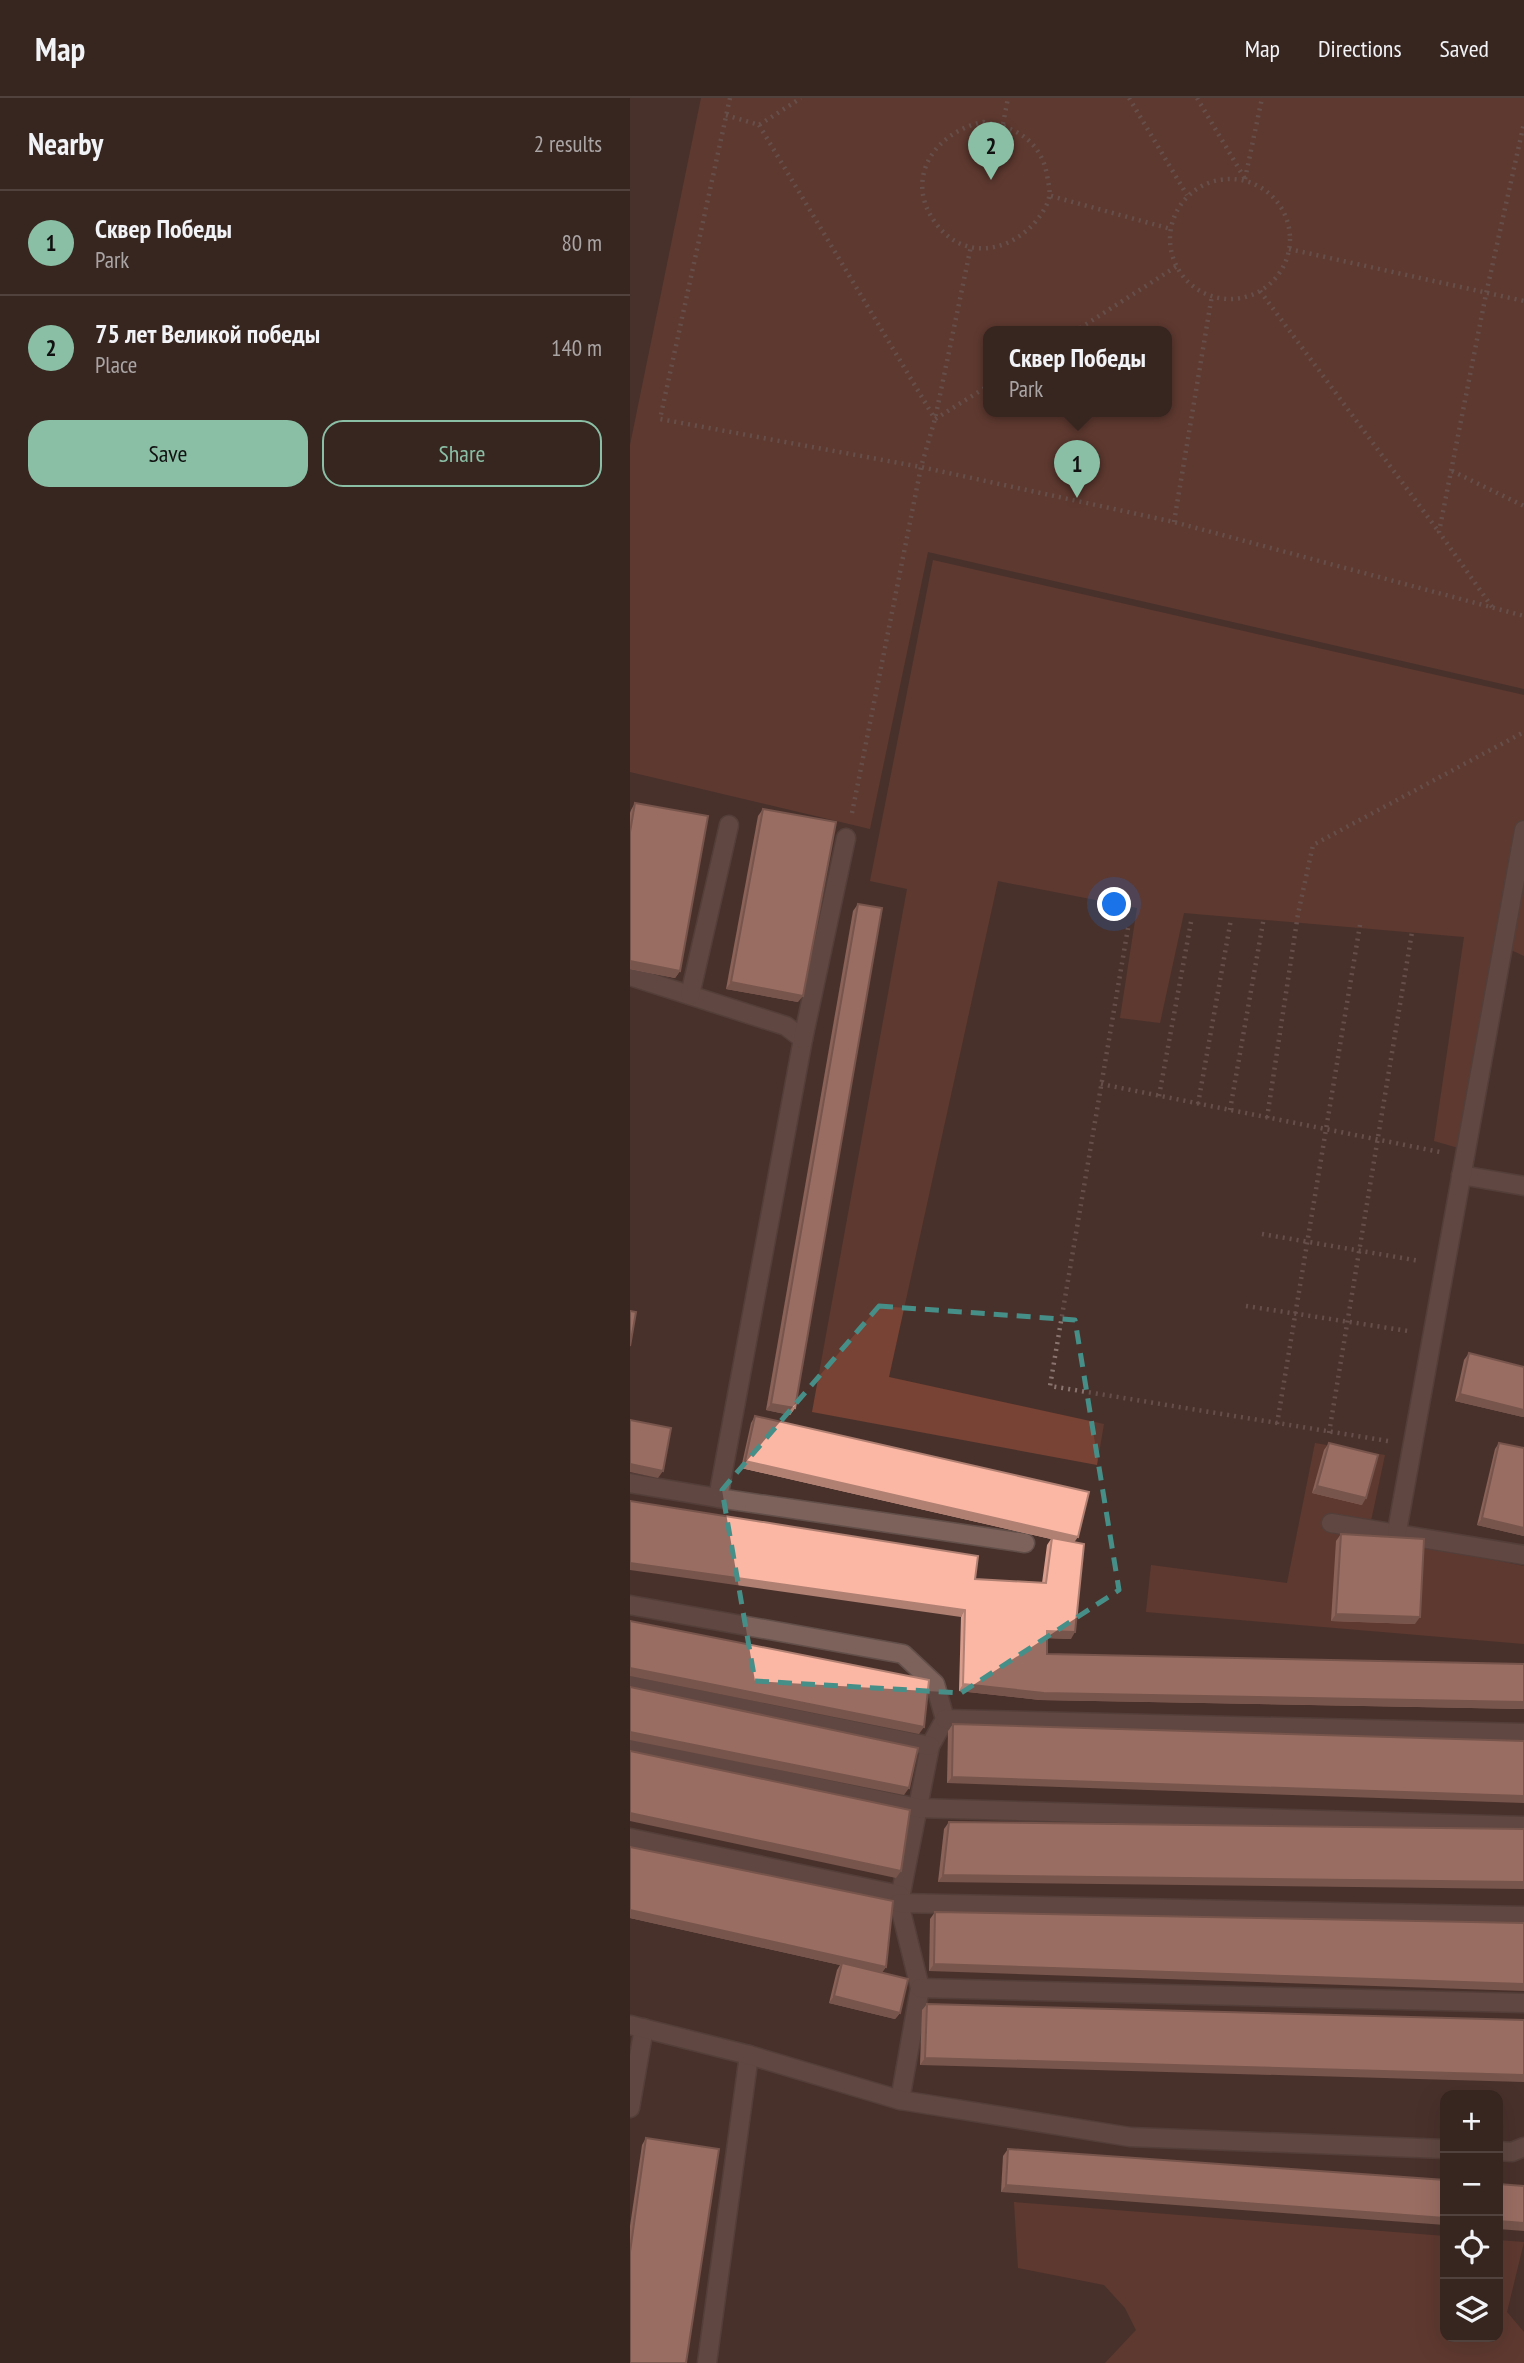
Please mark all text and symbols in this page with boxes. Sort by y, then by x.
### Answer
text: Map [35,27,85,70]
text: Map [1245,33,1280,64]
text: Directions [1318,33,1402,64]
text: Saved [1440,33,1489,64]
pin: 2 [968,122,1014,180]
text: Nearby [28,124,103,163]
text: 2 results [534,129,602,158]
text: Сквер Победы [95,212,232,245]
text: 1 [46,228,57,257]
text: 80 m [561,228,602,257]
text: Park [95,245,129,274]
text: 75 лет Великой победы [95,317,320,350]
popup [983,326,1172,417]
text: 2 [46,333,57,362]
text: 140 m [551,333,602,362]
text: Сквер Победы [1009,341,1146,374]
text: Place [95,350,137,379]
text: Park [1009,374,1043,403]
button: Save [28,420,308,487]
button: Share [322,420,602,487]
pin: 1 [1054,440,1100,498]
your location [1097,887,1131,921]
map controls [1440,2090,1503,2342]
button: + [1440,2090,1503,2153]
button: − [1440,2153,1503,2216]
button: locate [1440,2216,1503,2279]
button: layers [1440,2279,1503,2342]

